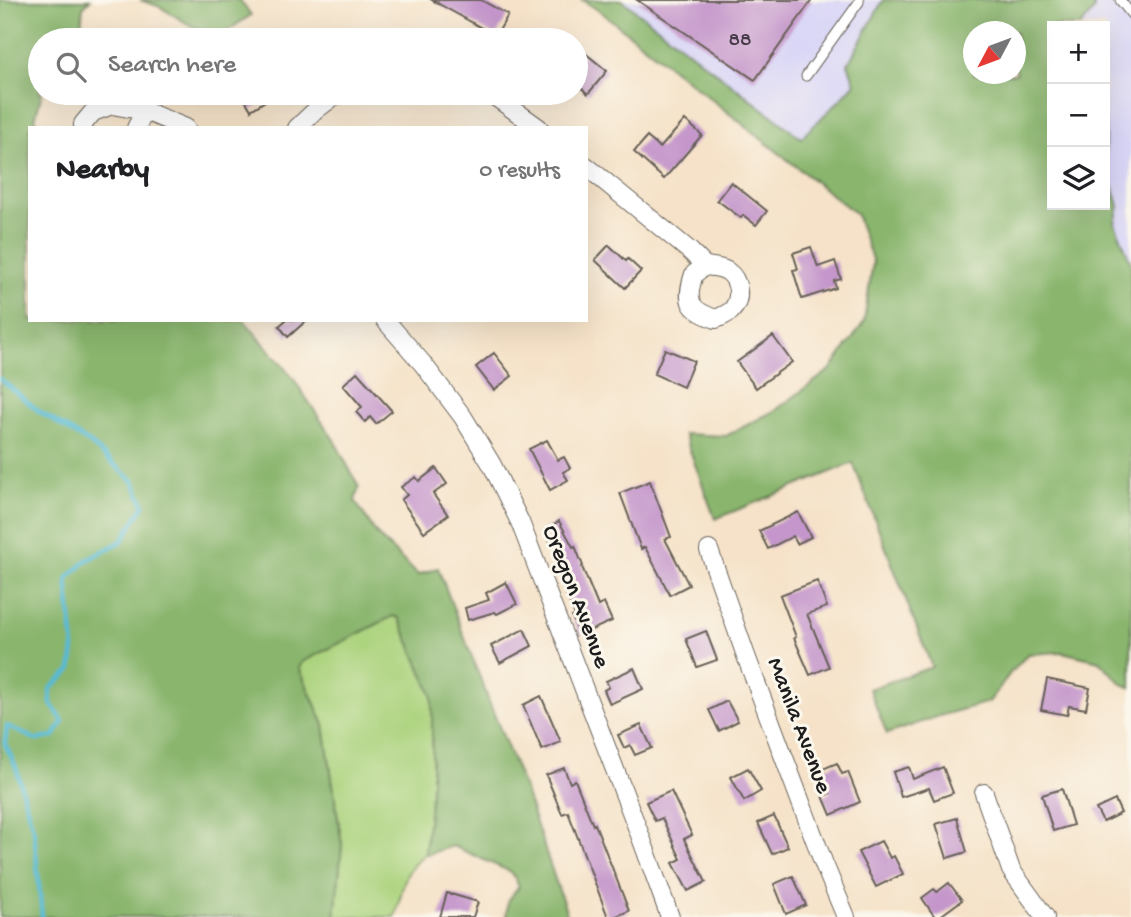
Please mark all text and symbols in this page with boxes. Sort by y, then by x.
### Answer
north arrow [963,21,1026,84]
map controls [1047,21,1110,210]
button: + [1047,21,1110,84]
search box [28,28,588,105]
house number: 88 [728,29,752,54]
icon: search [52,48,90,86]
text: Search here [108,51,236,82]
button: − [1047,84,1110,147]
button: layers [1047,147,1110,210]
text: Nearby [56,154,149,189]
text: 0 results [479,158,560,185]
street label: Oregon Avenue [534,521,616,673]
street label: Manila Avenue [759,654,837,799]

